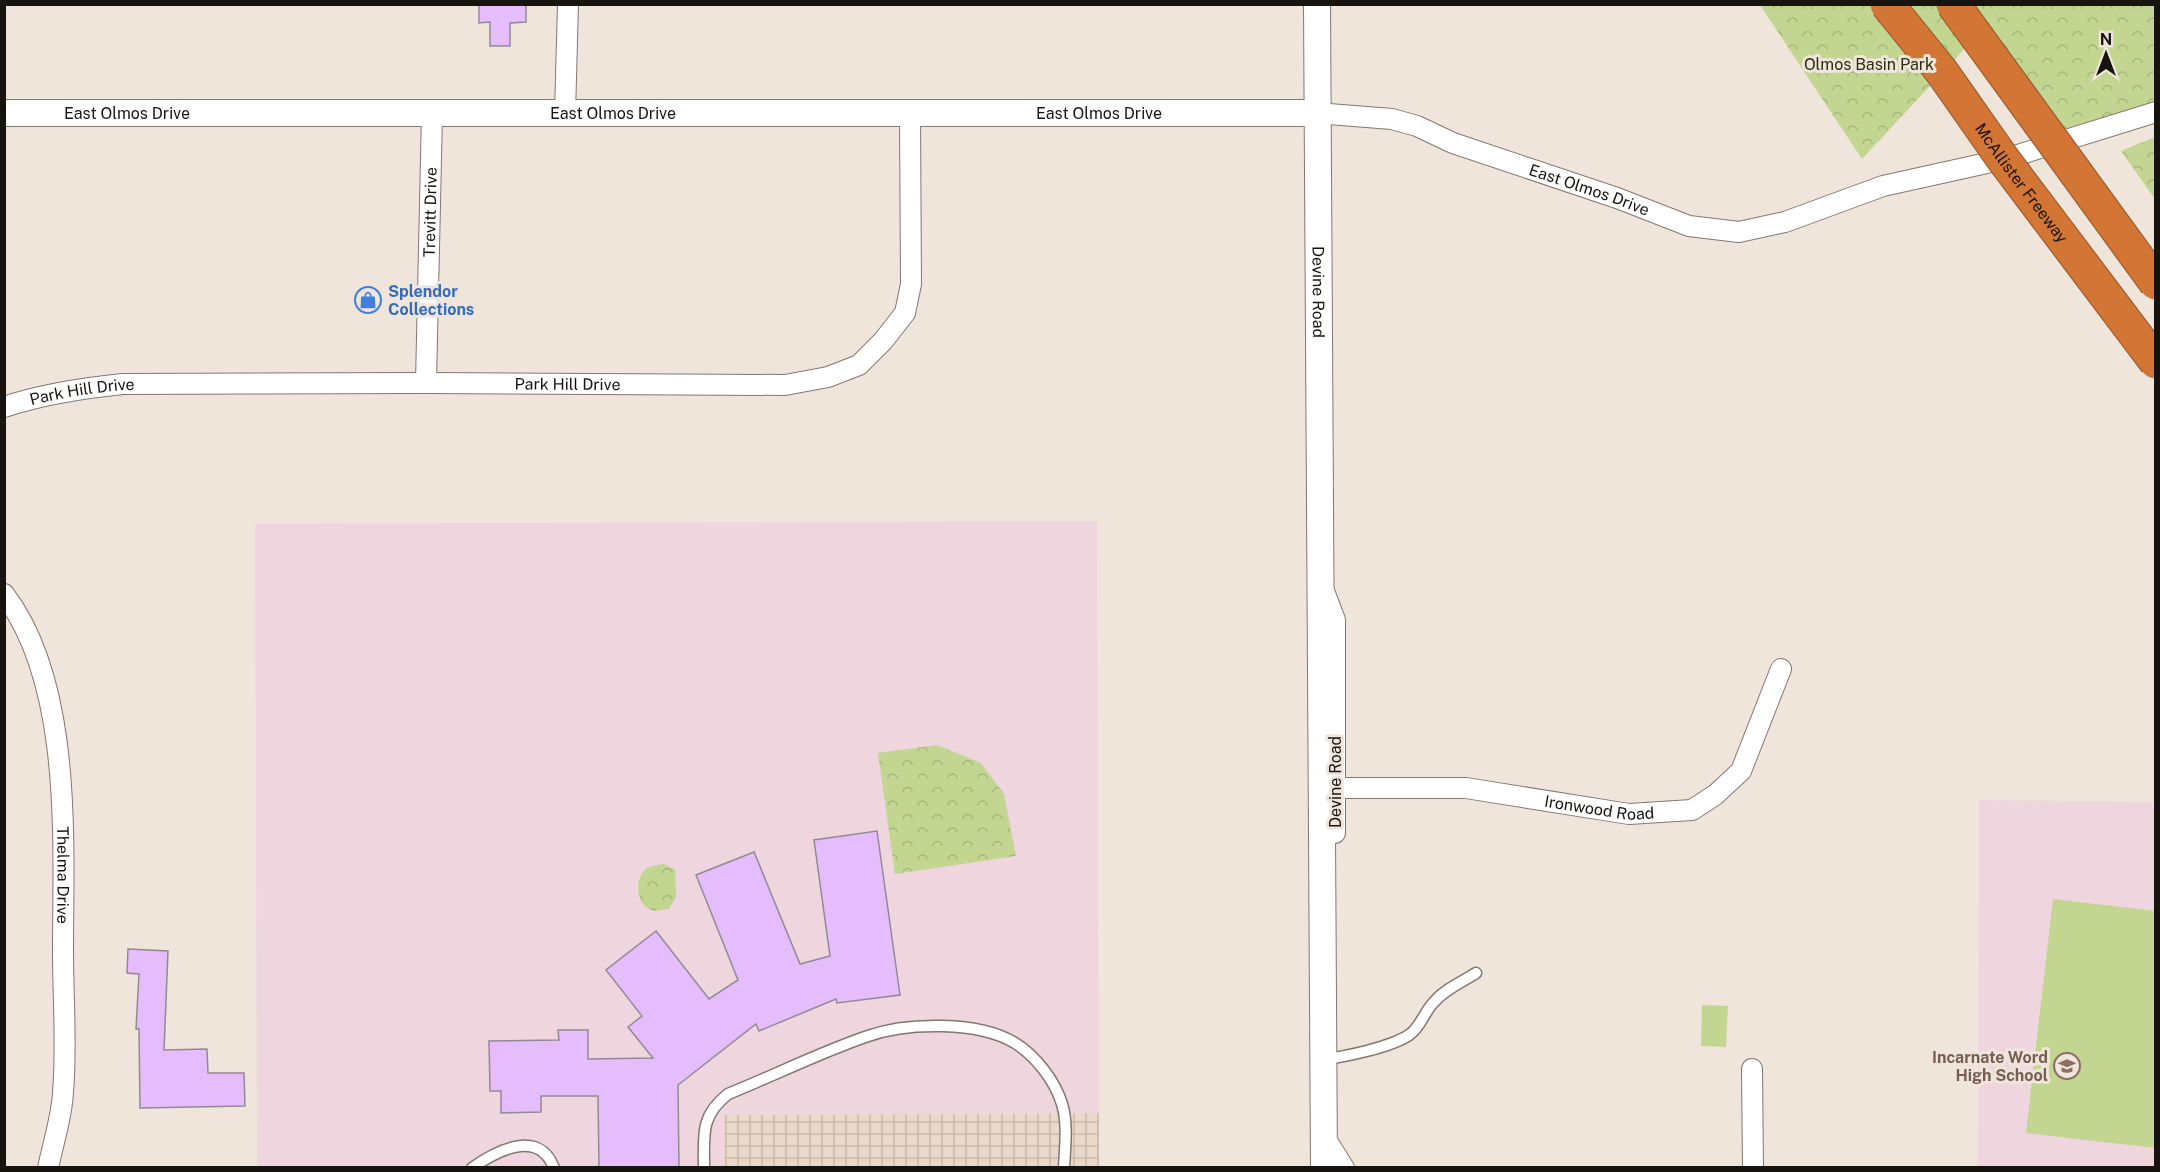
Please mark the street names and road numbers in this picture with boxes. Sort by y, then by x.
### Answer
street label: East Olmos Drive [64,104,190,123]
street label: East Olmos Drive [550,104,676,123]
street label: East Olmos Drive [1036,104,1162,123]
street label: McAllister Freeway [1971,119,2072,247]
street label: East Olmos Drive [1527,160,1652,219]
street label: Trevitt Drive [419,167,440,257]
street label: Devine Road [1309,246,1329,338]
street label: Park Hill Drive [28,374,135,409]
street label: Park Hill Drive [514,374,621,394]
street label: Devine Road [1326,736,1345,828]
street label: Ironwood Road [1543,791,1655,824]
street label: Thelma Drive [53,826,73,924]

